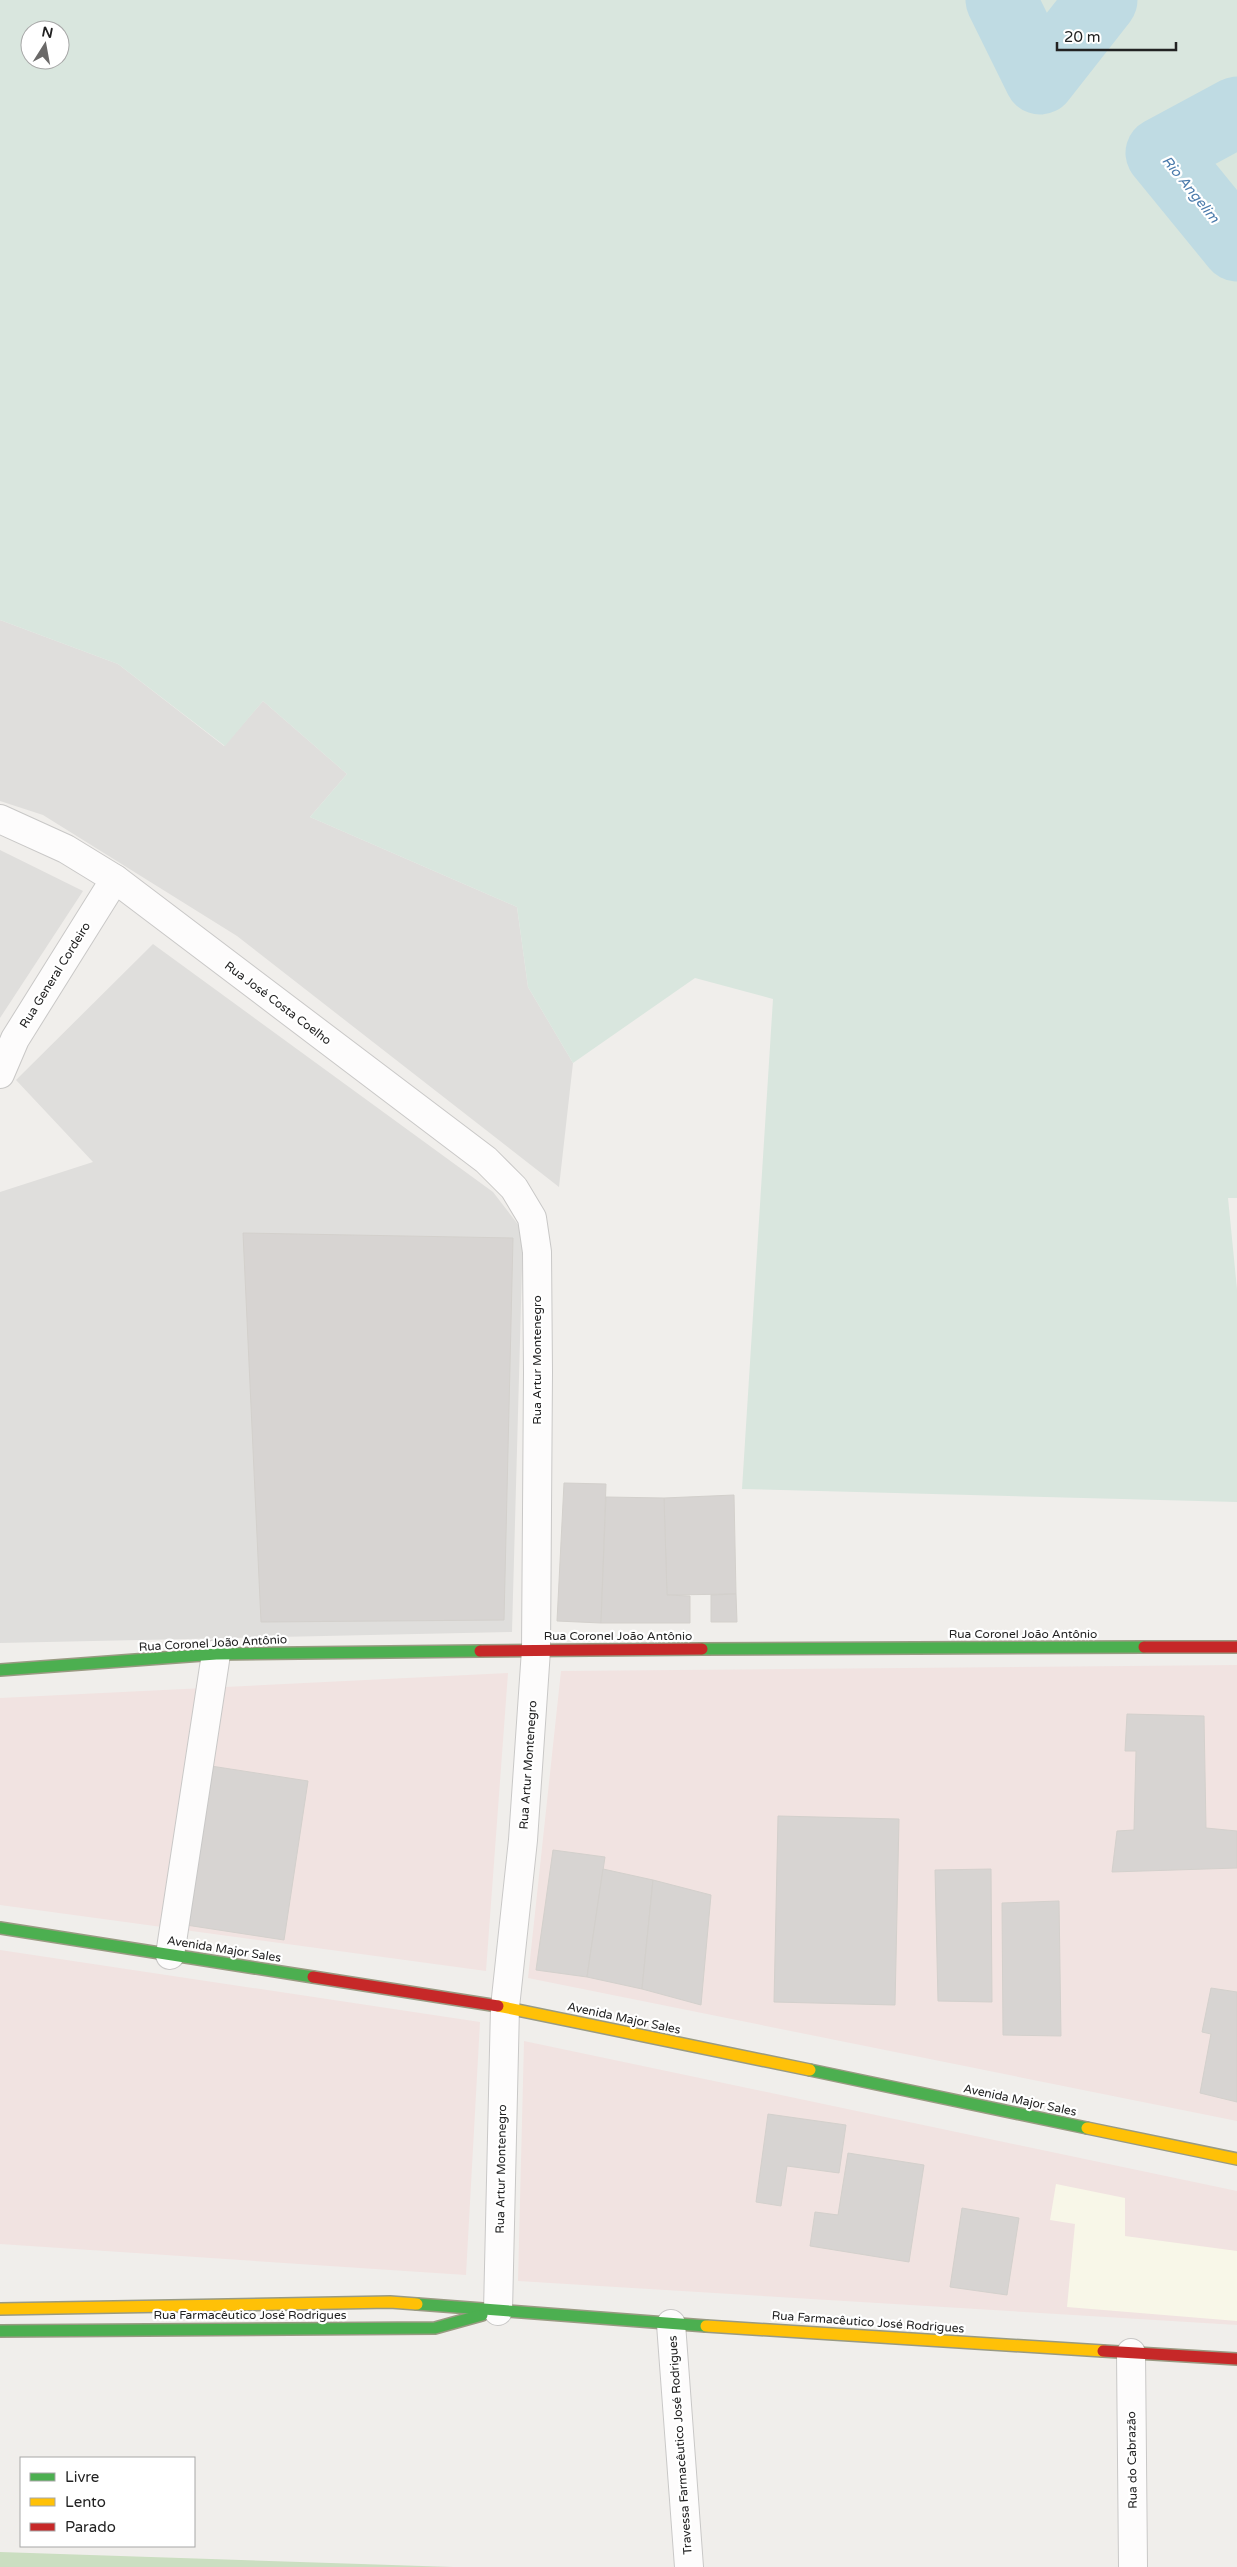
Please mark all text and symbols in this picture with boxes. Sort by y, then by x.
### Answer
north arrow [20,20,70,70]
scale bar [1057,20,1176,52]
text: N [40,23,55,42]
text: 20 m [1064,28,1101,46]
water label: Rio Angelim [1158,152,1223,227]
street label: Rua General Cordeiro [17,920,93,1030]
street label: Rua José Costa Coelho [222,958,334,1048]
street label: Rua Artur Montenegro [530,1295,544,1425]
street label: Rua Coronel João Antônio [949,1627,1097,1641]
street label: Rua Coronel João Antônio [544,1629,692,1643]
street label: Rua Coronel João Antônio [138,1632,288,1654]
street label: Rua Artur Montenegro [517,1700,539,1830]
street label: Avenida Major Sales [166,1933,282,1965]
street label: Avenida Major Sales [566,1999,682,2037]
street label: Avenida Major Sales [962,2081,1078,2119]
street label: Rua Artur Montenegro [493,2104,509,2234]
street label: Rua Farmacêutico José Rodrigues [154,2308,347,2322]
street label: Rua Farmacêutico José Rodrigues [771,2308,965,2336]
street label: Travessa Farmacêutico José Rodrigues [665,2335,695,2555]
street label: Rua do Cabrazão [1124,2411,1140,2509]
legend [20,2457,195,2547]
text: Livre [65,2468,99,2486]
text: Lento [65,2493,106,2511]
text: Parado [65,2518,116,2536]

